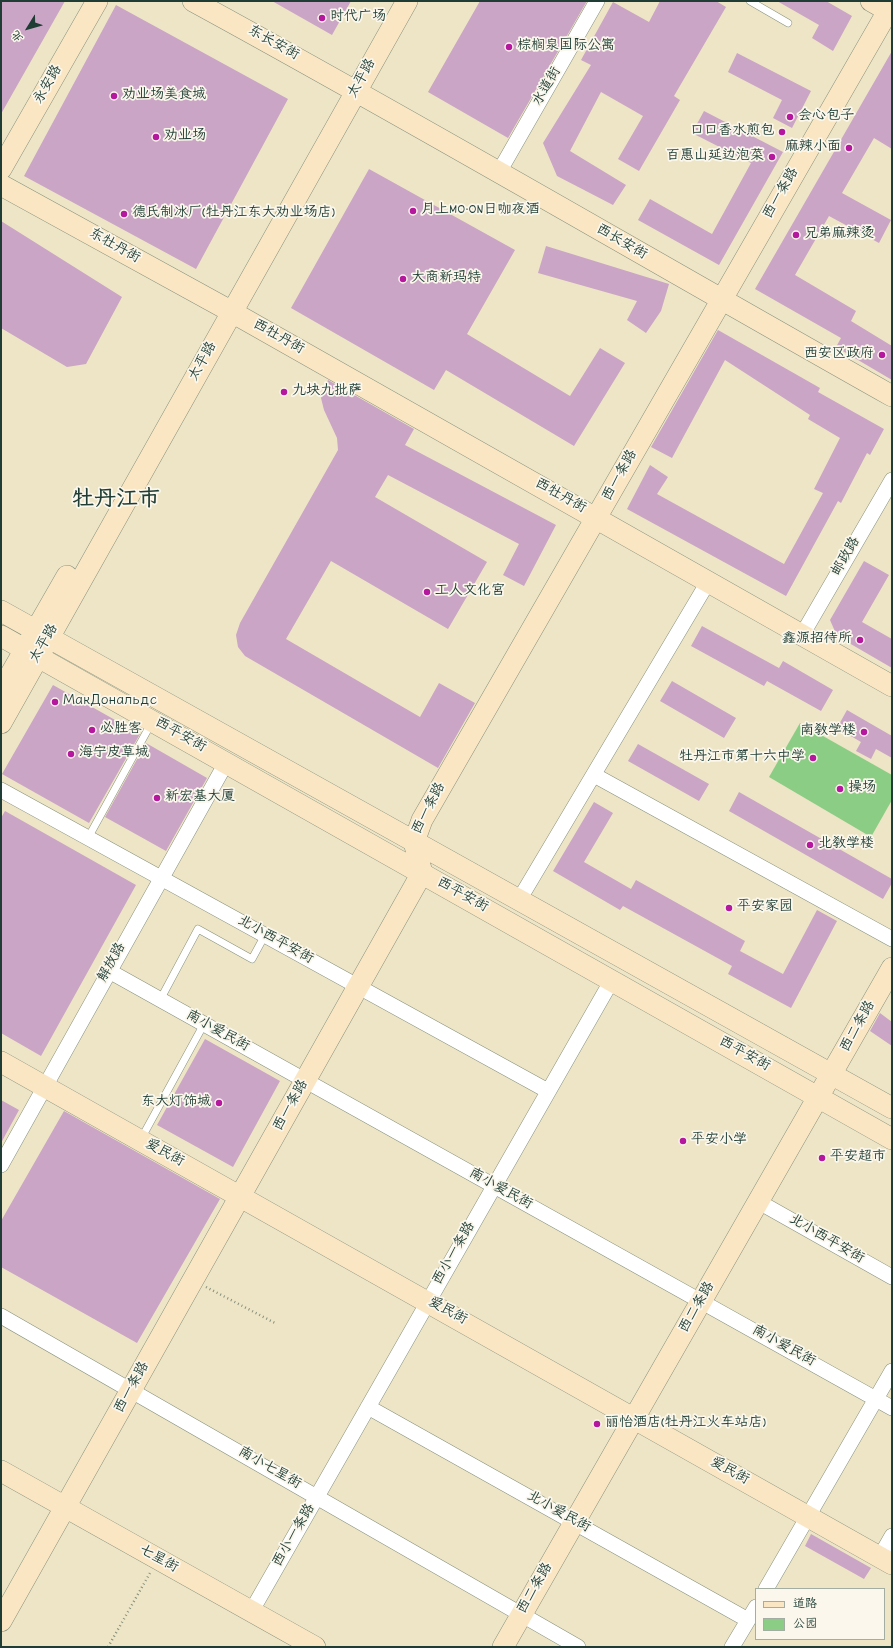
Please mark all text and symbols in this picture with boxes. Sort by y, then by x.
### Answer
north arrow [8,8,48,48]
place label: 时代广场 [330,10,386,26]
marker: 时代广场 [317,13,327,23]
street label: 东长安街 [244,23,302,65]
text: 北 [9,26,28,44]
place label: 棕榈泉国际公寓 [517,39,615,55]
marker: 棕榈泉国际公寓 [504,42,514,52]
street label: 太平路 [345,57,381,101]
street label: 永安路 [31,63,67,107]
street label: 水道街 [530,65,566,109]
place label: 劝业场美食城 [122,88,206,104]
marker: 劝业场美食城 [109,91,119,101]
place label: 会心包子 [798,109,854,125]
marker: 会心包子 [785,112,795,122]
place label: 口口香水煎包 [690,124,774,140]
marker: 口口香水煎包 [777,127,787,137]
place label: 劝业场 [164,129,206,145]
marker: 劝业场 [151,132,161,142]
place label: 麻辣小面 [785,140,841,156]
marker: 麻辣小面 [844,143,854,153]
place label: 百惠山延边泡菜 [666,149,764,165]
marker: 百惠山延边泡菜 [767,152,777,162]
street label: 西一条路 [761,166,803,222]
place label: 月上MO·ON日咖夜酒 [421,203,539,219]
place label: 德氏制冰厂(牡丹江东大劝业场店) [132,206,335,222]
marker: 月上MO·ON日咖夜酒 [408,206,418,216]
marker: 德氏制冰厂(牡丹江东大劝业场店) [119,209,129,219]
street label: 西长安街 [593,222,649,264]
street label: 东牡丹街 [85,226,143,268]
place label: 兄弟麻辣烫 [804,227,874,243]
marker: 兄弟麻辣烫 [791,230,801,240]
place label: 大商新玛特 [411,271,481,287]
marker: 大商新玛特 [398,274,408,284]
street label: 西牡丹街 [249,317,307,359]
street label: 太平路 [186,340,222,384]
place label: 西安区政府 [804,347,874,363]
marker: 西安区政府 [877,350,887,360]
place label: 九块九批萨 [292,384,362,400]
marker: 九块九批萨 [279,387,289,397]
street label: 西一条路 [600,447,642,505]
street label: 西牡丹街 [531,476,589,518]
district label: 牡丹江市 [72,489,160,515]
street label: 邮政路 [829,535,865,579]
place label: 工人文化宫 [435,584,505,600]
marker: 工人文化宫 [422,587,432,597]
street label: 太平路 [27,622,63,666]
place label: 鑫源招待所 [782,632,852,648]
marker: 鑫源招待所 [855,635,865,645]
place label: МакДональдс [63,694,157,710]
marker: МакДональдс [50,697,60,707]
street label: 西平安街 [151,715,209,757]
place label: 必胜客 [100,722,142,738]
place label: 南教学楼 [800,724,856,740]
marker: 必胜客 [87,725,97,735]
marker: 南教学楼 [859,727,869,737]
place label: 海宁皮草城 [79,746,149,762]
marker: 海宁皮草城 [66,749,76,759]
place label: 牡丹江市第十六中学 [679,750,805,766]
marker: 牡丹江市第十六中学 [808,753,818,763]
street label: 西一条路 [410,780,450,838]
place label: 操场 [848,781,876,797]
marker: 操场 [835,784,845,794]
place label: 新宏基大厦 [165,790,235,806]
marker: 新宏基大厦 [152,793,162,803]
place label: 北教学楼 [818,837,874,853]
marker: 北教学楼 [805,840,815,850]
street label: 西平安街 [433,875,491,917]
place label: 平安家园 [737,900,793,916]
marker: 平安家园 [724,903,734,913]
street label: 北小西平安街 [234,913,316,969]
street label: 解放路 [95,941,131,985]
street label: 西二条路 [838,998,880,1056]
street label: 南小爱民街 [182,1008,252,1056]
street label: 西平安街 [715,1034,773,1076]
street label: 西一条路 [271,1077,313,1135]
place label: 东大灯饰城 [141,1095,211,1111]
marker: 东大灯饰城 [214,1098,224,1108]
place label: 平安小学 [691,1133,747,1149]
street label: 爱民街 [142,1136,186,1172]
marker: 平安小学 [678,1136,688,1146]
place label: 平安超市 [830,1150,886,1166]
marker: 平安超市 [817,1153,827,1163]
street label: 南小爱民街 [465,1166,535,1214]
street label: 北小西平安街 [785,1212,867,1268]
street label: 西小一条路 [430,1219,480,1289]
street label: 西二条路 [677,1280,719,1336]
street label: 爱民街 [425,1294,469,1330]
street label: 南小爱民街 [748,1323,818,1371]
street label: 西一条路 [112,1359,154,1417]
place label: 丽怡酒店(牡丹江火车站店) [605,1416,766,1432]
marker: 丽怡酒店(牡丹江火车站店) [592,1419,602,1429]
street label: 南小七星街 [234,1444,304,1494]
street label: 爱民街 [707,1454,751,1490]
street label: 北小爱民街 [523,1489,593,1537]
street label: 西小一条路 [270,1501,320,1571]
street label: 七星街 [136,1542,180,1578]
street label: 西二条路 [515,1561,557,1617]
legend [755,1588,885,1640]
text: 道路 [793,1596,817,1613]
text: 公园 [793,1616,817,1633]

